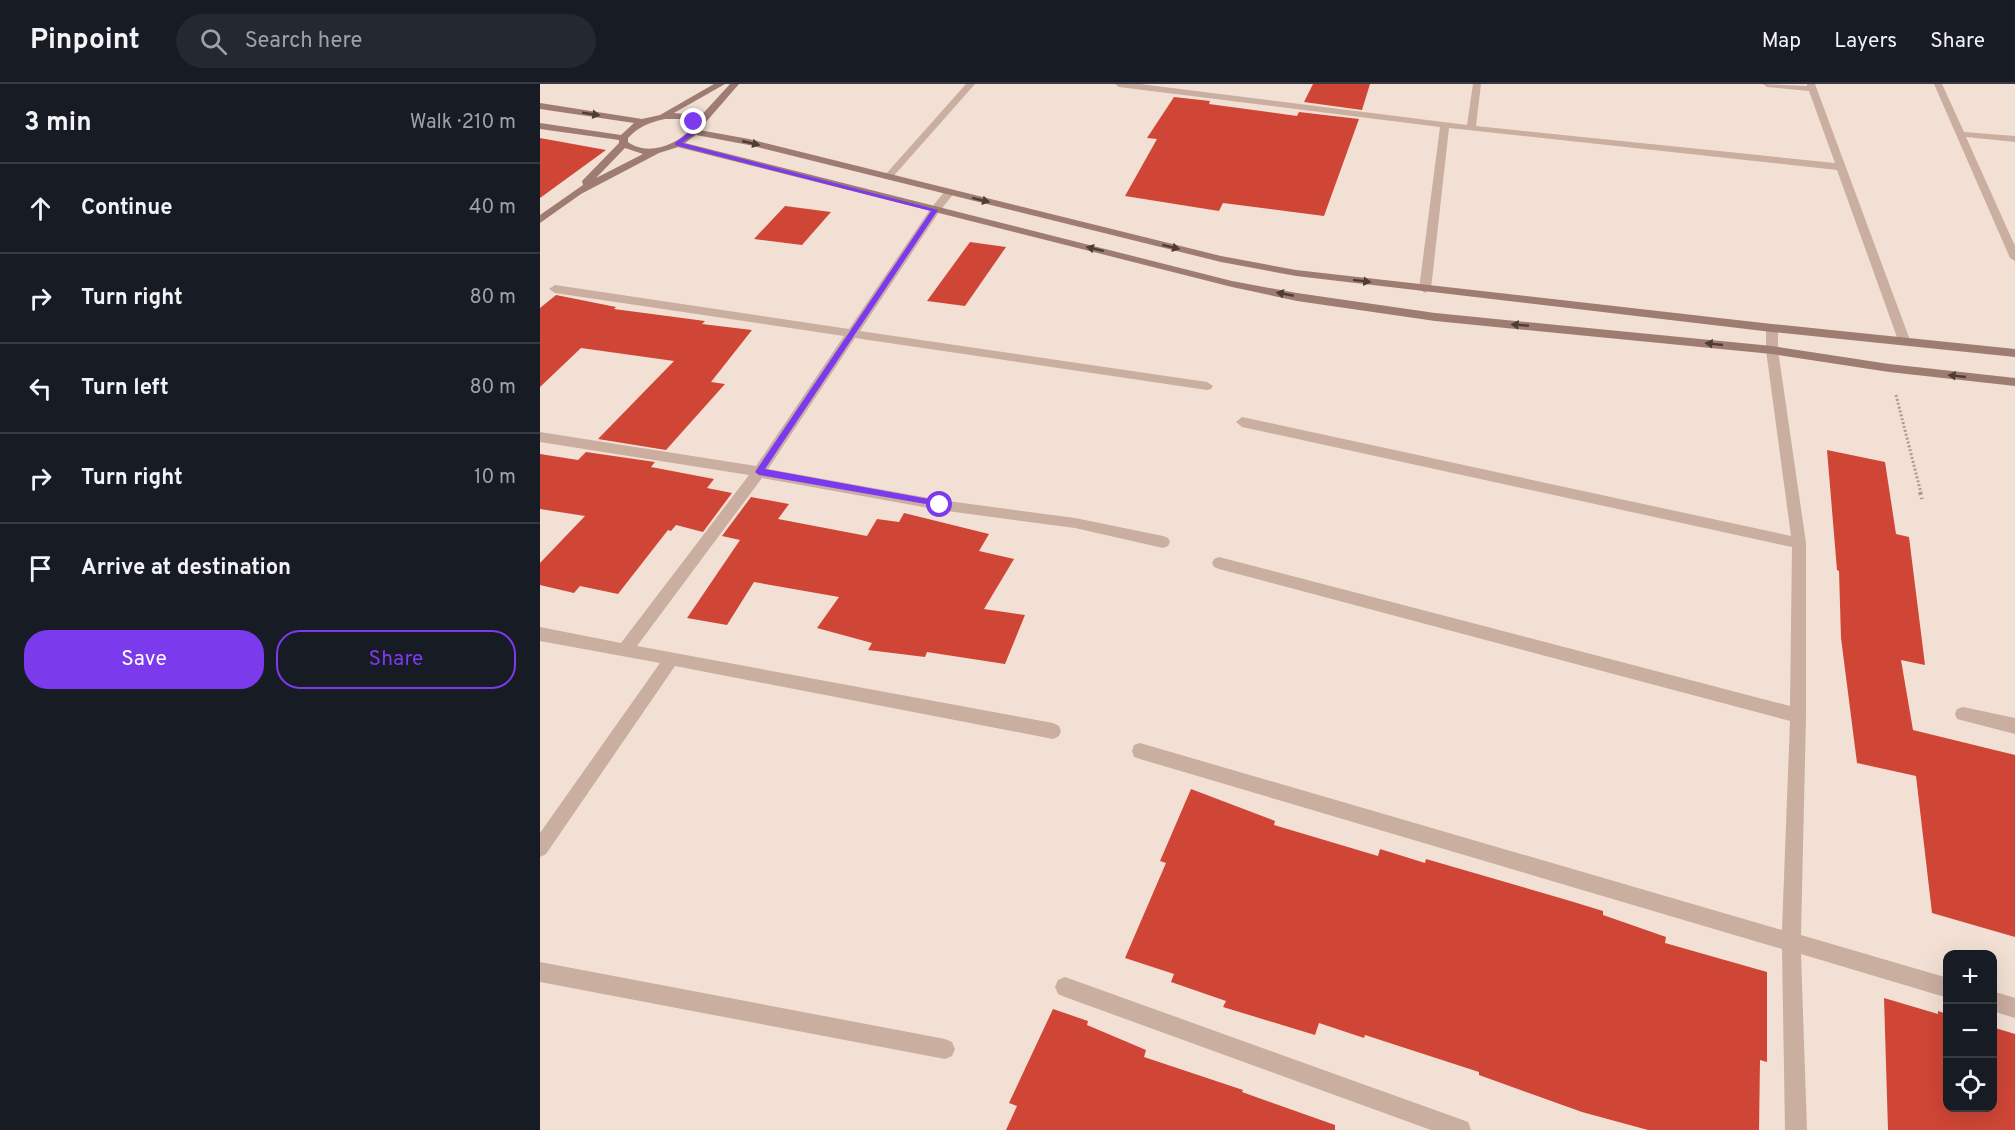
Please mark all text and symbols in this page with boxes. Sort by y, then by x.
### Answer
search box [176,14,596,68]
text: Pinpoint [30,23,140,59]
icon: search [197,25,230,58]
text: Search here [245,28,362,55]
text: Map [1762,28,1801,55]
text: Layers [1834,28,1897,55]
text: Share [1930,28,1985,55]
text: 3 min [24,107,92,140]
route end [680,108,706,134]
text: Walk · 210 m [410,110,516,136]
one-way arrow [582,110,601,119]
one-way arrow [742,139,760,149]
icon: ahead [24,192,57,225]
text: Continue [81,195,172,222]
text: 40 m [469,195,516,221]
one-way arrow [972,195,991,205]
one-way arrow [1161,242,1180,252]
one-way arrow [1086,244,1105,254]
one-way arrow [1353,277,1372,286]
icon: right [24,282,57,315]
text: Turn right [81,285,183,312]
text: 80 m [470,285,516,311]
one-way arrow [1275,289,1294,298]
one-way arrow [1510,320,1529,330]
one-way arrow [1704,339,1723,349]
one-way arrow [1947,371,1966,381]
icon: left [24,372,57,405]
text: Turn left [81,375,169,402]
text: 80 m [470,375,516,401]
icon: right [24,462,57,495]
text: Turn right [81,465,183,492]
text: 10 m [474,465,516,491]
route start [926,491,952,517]
icon: arrive [24,552,57,585]
text: Arrive at destination [81,555,291,582]
button: Save [24,630,264,689]
button: Share [276,630,516,689]
map controls [1943,950,1997,1112]
button: + [1943,950,1997,1004]
button: − [1943,1004,1997,1058]
button: locate [1943,1058,1997,1112]

